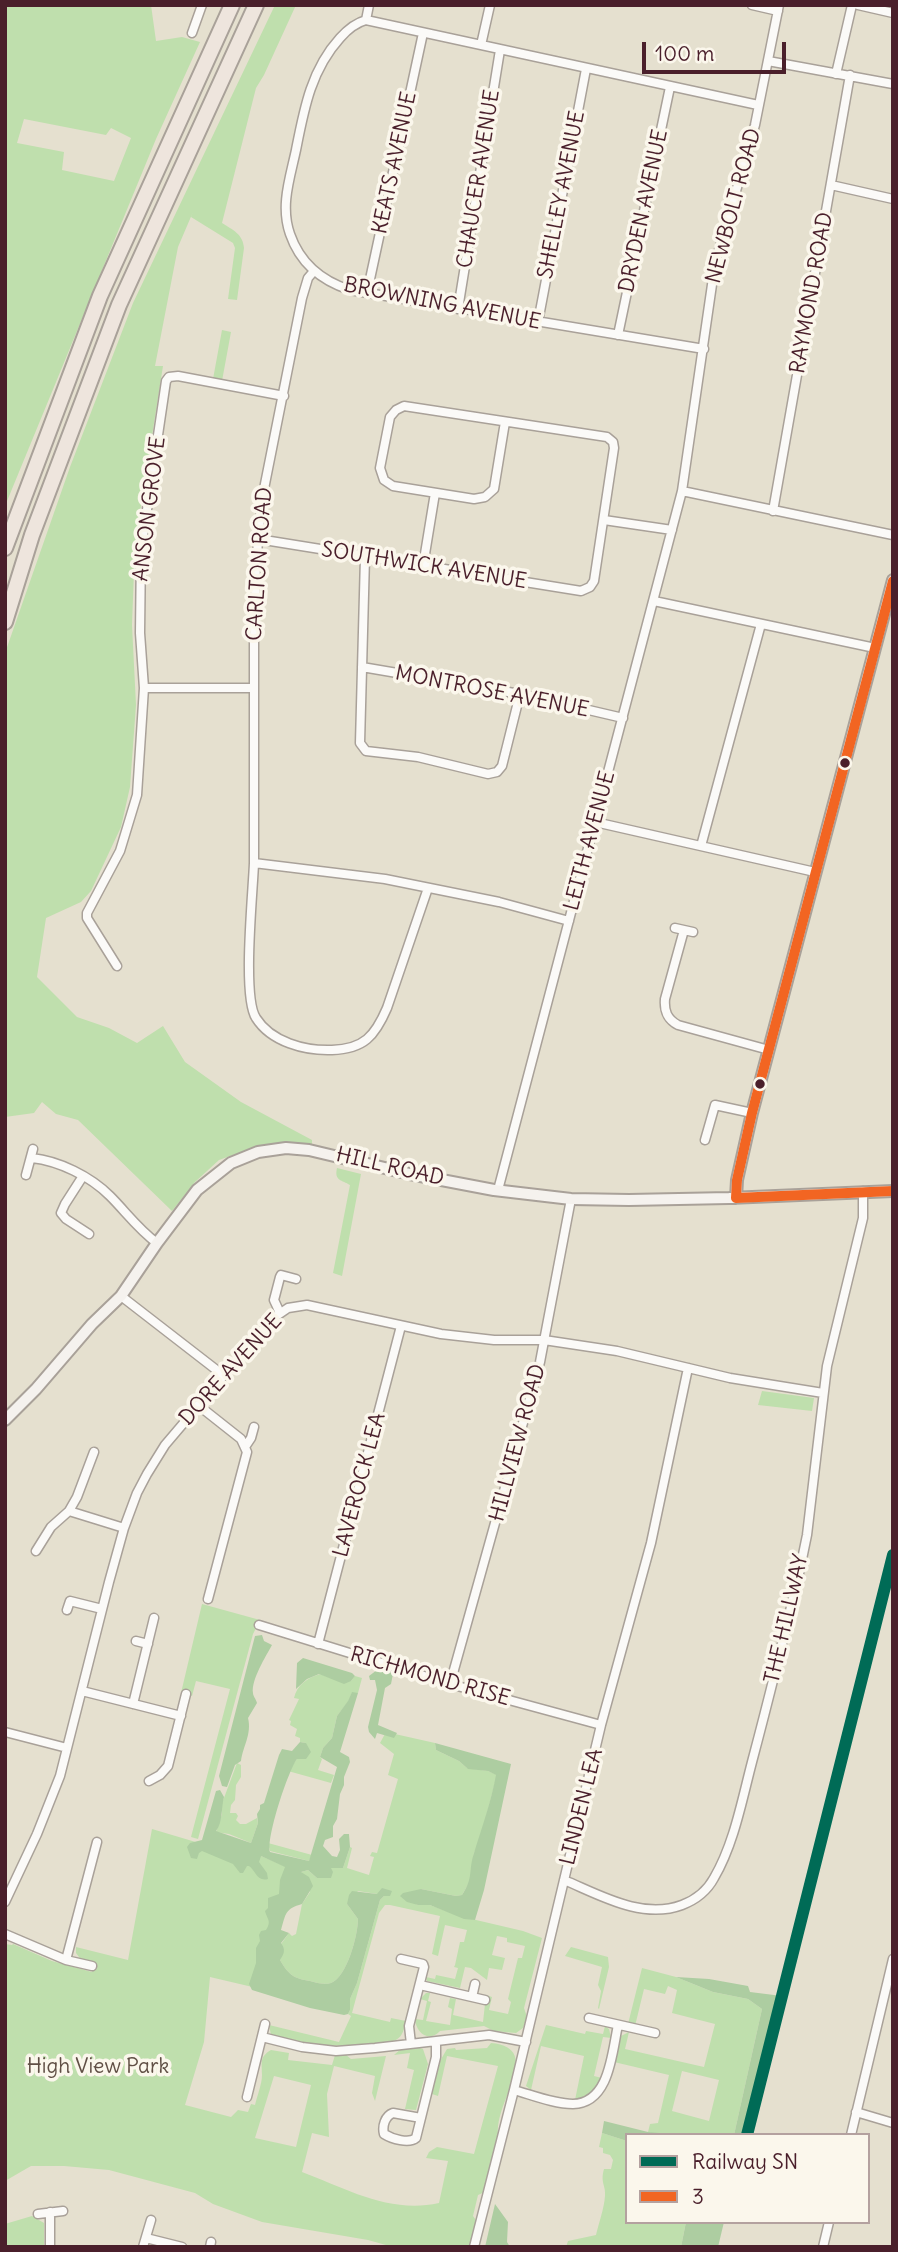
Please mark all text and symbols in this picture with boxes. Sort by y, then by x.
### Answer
scale bar [646,28,790,72]
text: 100 m [655,40,714,67]
street label: CHAUCER AVENUE [452,88,506,270]
street label: KEATS AVENUE [368,90,422,236]
street label: SHELLEY AVENUE [533,109,591,281]
street label: NEWBOLT ROAD [701,126,767,286]
street label: DRYDEN AVENUE [614,127,674,295]
street label: RAYMOND ROAD [785,210,839,376]
street label: BROWNING AVENUE [341,273,543,335]
street label: ANSON GROVE [129,435,171,583]
street label: CARLTON ROAD [242,486,278,642]
street label: SOUTHWICK AVENUE [320,537,528,595]
street label: MONTROSE AVENUE [393,661,591,723]
unlabelled marker [838,756,852,770]
street label: LEITH AVENUE [559,768,621,914]
unlabelled marker [753,1077,767,1091]
street label: HILL ROAD [334,1142,446,1192]
street label: DORE AVENUE [174,1309,288,1431]
street label: HILLVIEW ROAD [485,1362,551,1524]
street label: LAVEROCK LEA [329,1410,391,1560]
street label: THE HILLWAY [760,1552,814,1686]
street label: RICHMOND RISE [347,1642,513,1712]
street label: LINDEN LEA [555,1746,609,1868]
park label: High View Park [27,2054,169,2080]
legend [625,2133,870,2224]
text: Railway SN [692,2148,798,2175]
text: 3 [692,2183,704,2210]

